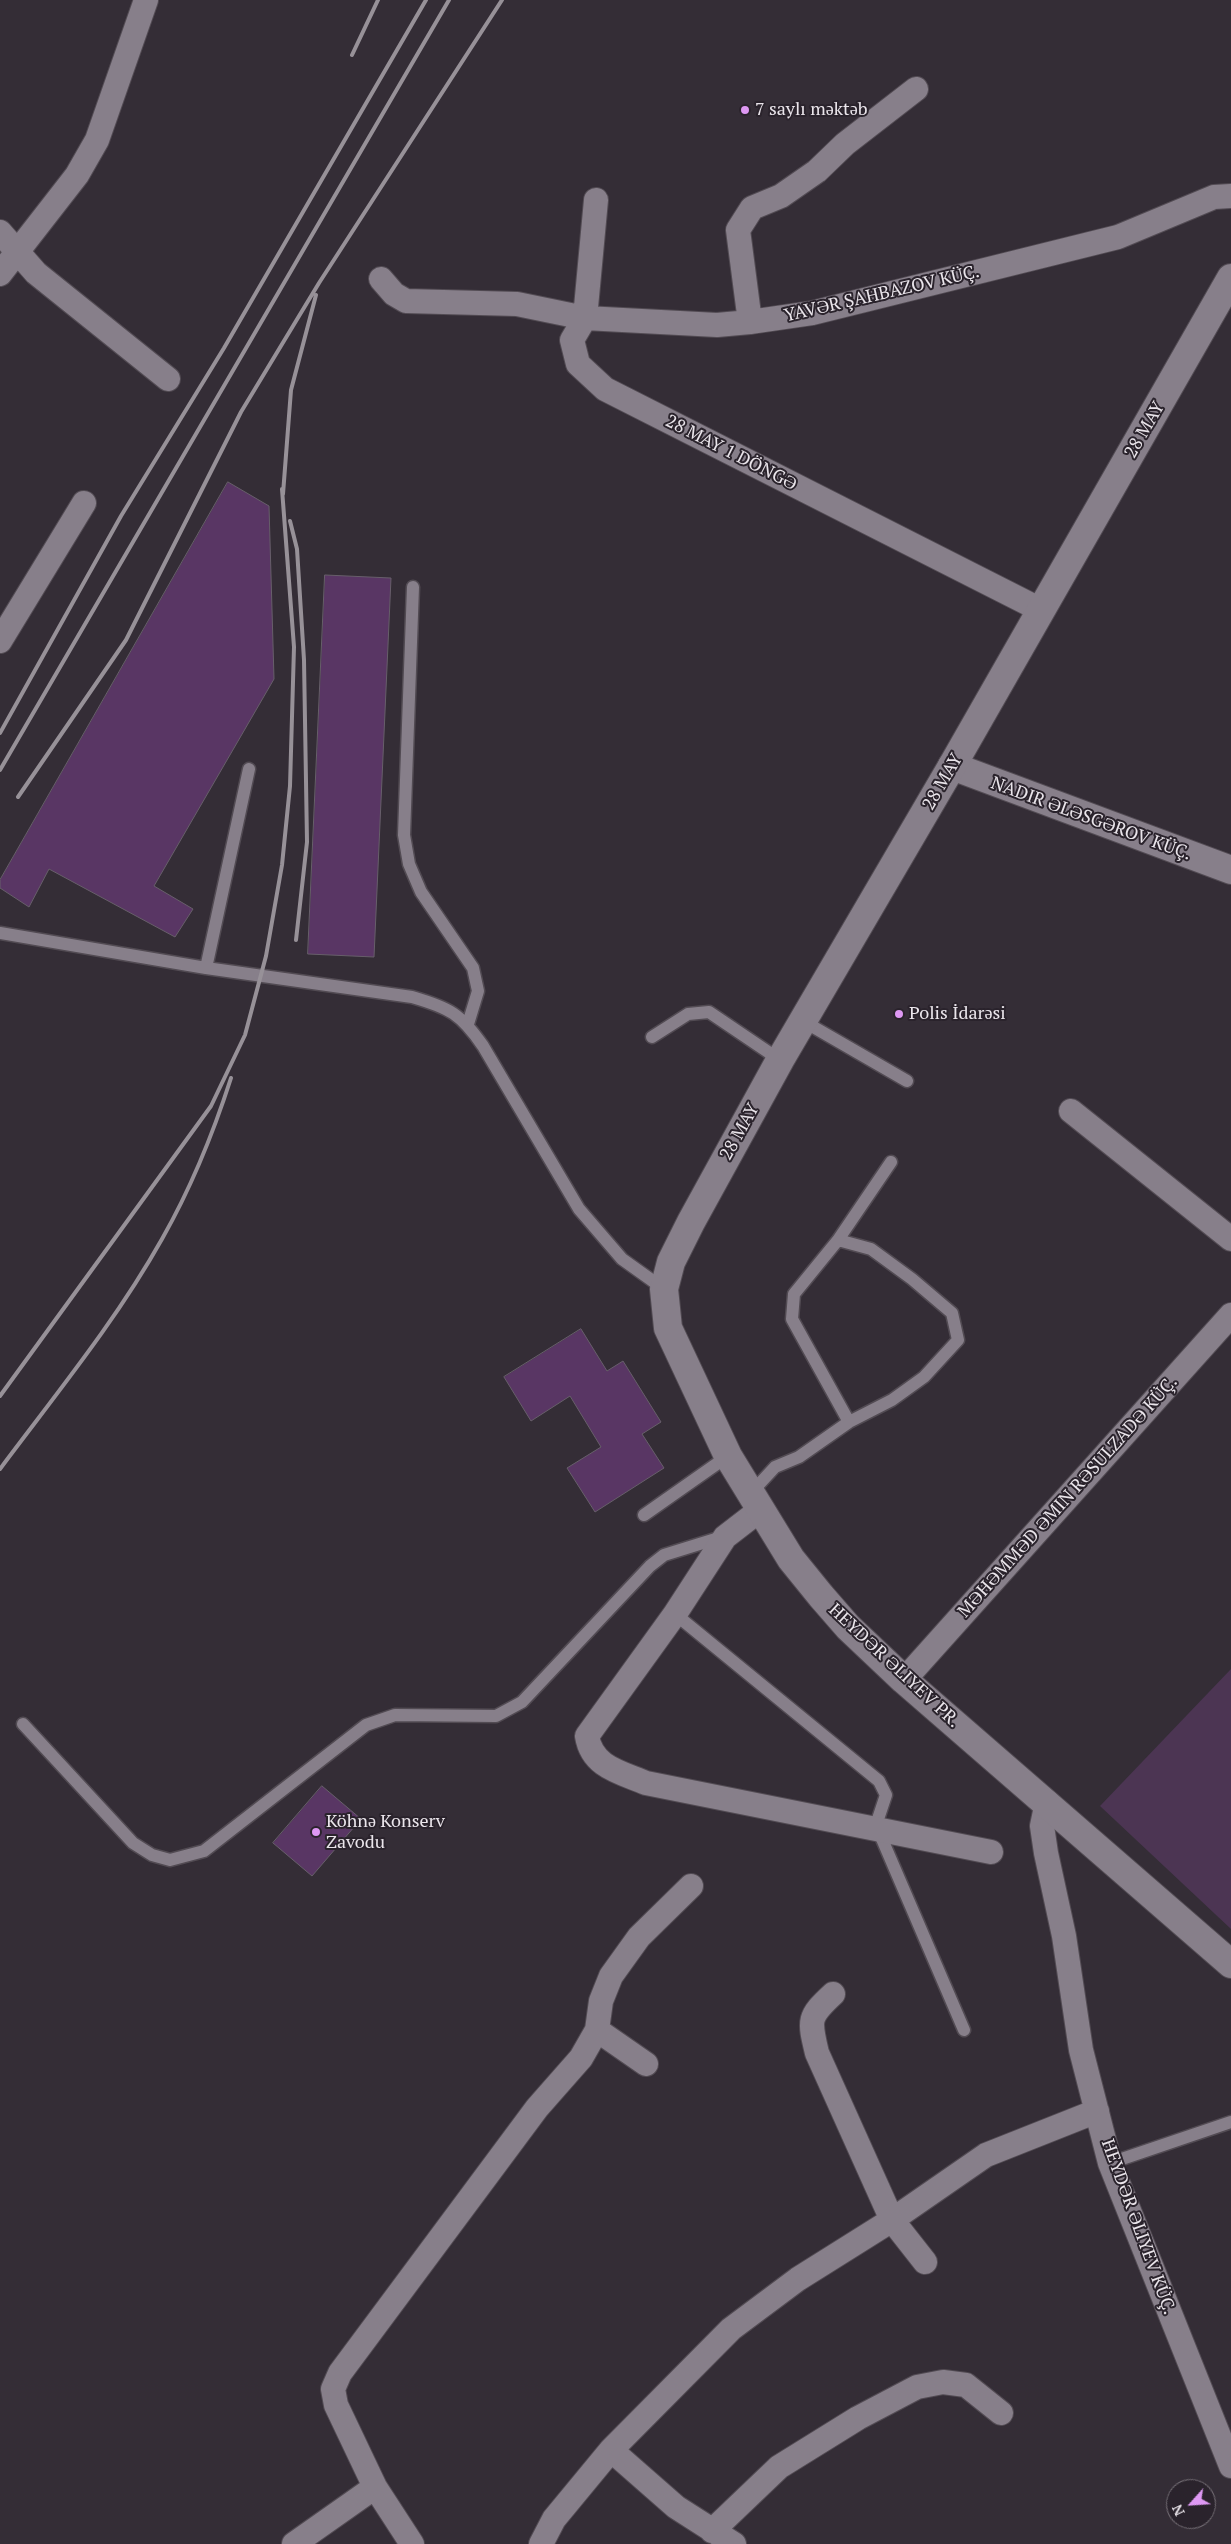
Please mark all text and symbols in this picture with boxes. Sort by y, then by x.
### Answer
place label: 7 saylı məktəb [755,99,867,121]
marker: 7 saylı məktəb [739,104,751,116]
street label: YAVƏR ŞAHBAZOV KÜÇ. [782,261,982,327]
street label: 28 MAY [1120,398,1170,462]
street label: 28 MAY 1 DÖNGƏ [662,411,800,495]
street label: 28 MAY [918,750,968,814]
street label: NADIR ƏLƏSGƏROV KÜÇ. [988,773,1194,865]
place label: Polis İdarəsi [909,1003,1006,1025]
marker: Polis İdarəsi [893,1008,905,1020]
street label: 28 MAY [716,1100,764,1164]
street label: MƏHƏMMƏD ƏMIN RƏSULZADƏ KÜÇ. [954,1372,1182,1622]
street label: HEYDƏR ƏLIYEV PR. [824,1599,964,1733]
place label: Köhnə Konserv Zavodu [326,1811,445,1854]
marker: Köhnə Konserv Zavodu [310,1826,322,1838]
street label: HEYDƏR ƏLIYEV KÜÇ. [1096,2136,1180,2318]
north arrow [1166,2479,1216,2529]
text: N [1167,2501,1189,2519]

